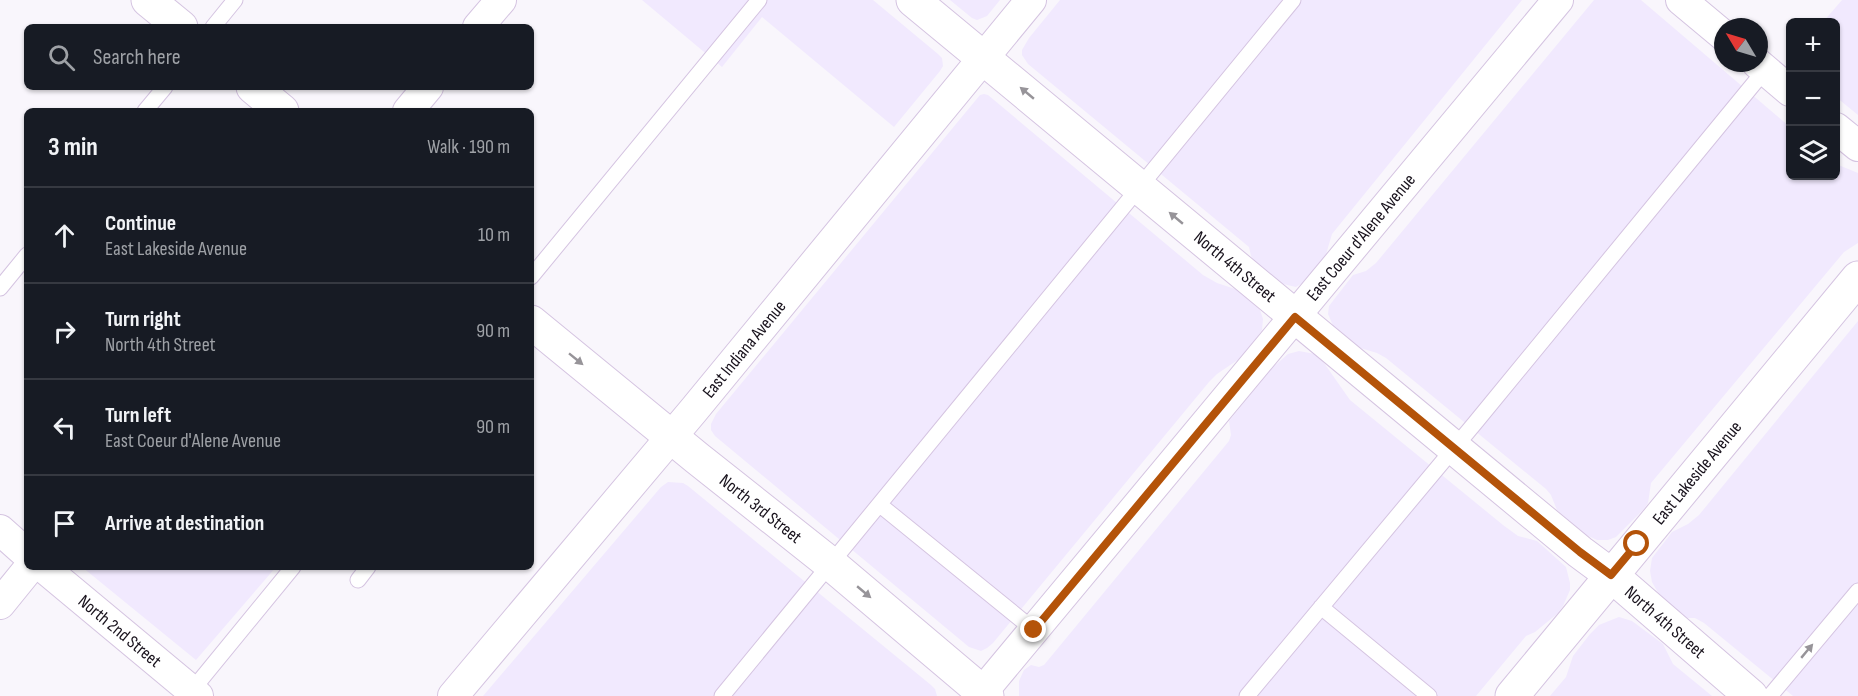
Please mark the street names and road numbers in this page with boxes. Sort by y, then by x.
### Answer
street label: East Coeur d'Alene Avenue [1302,169,1420,305]
street label: North 4th Street [1190,227,1281,307]
street label: East Indiana Avenue [698,296,790,402]
street label: East Lakeside Avenue [1648,417,1746,529]
street label: North 3rd Street [715,470,807,548]
street label: North 4th Street [1621,581,1710,663]
street label: North 2nd Street [74,590,166,672]

